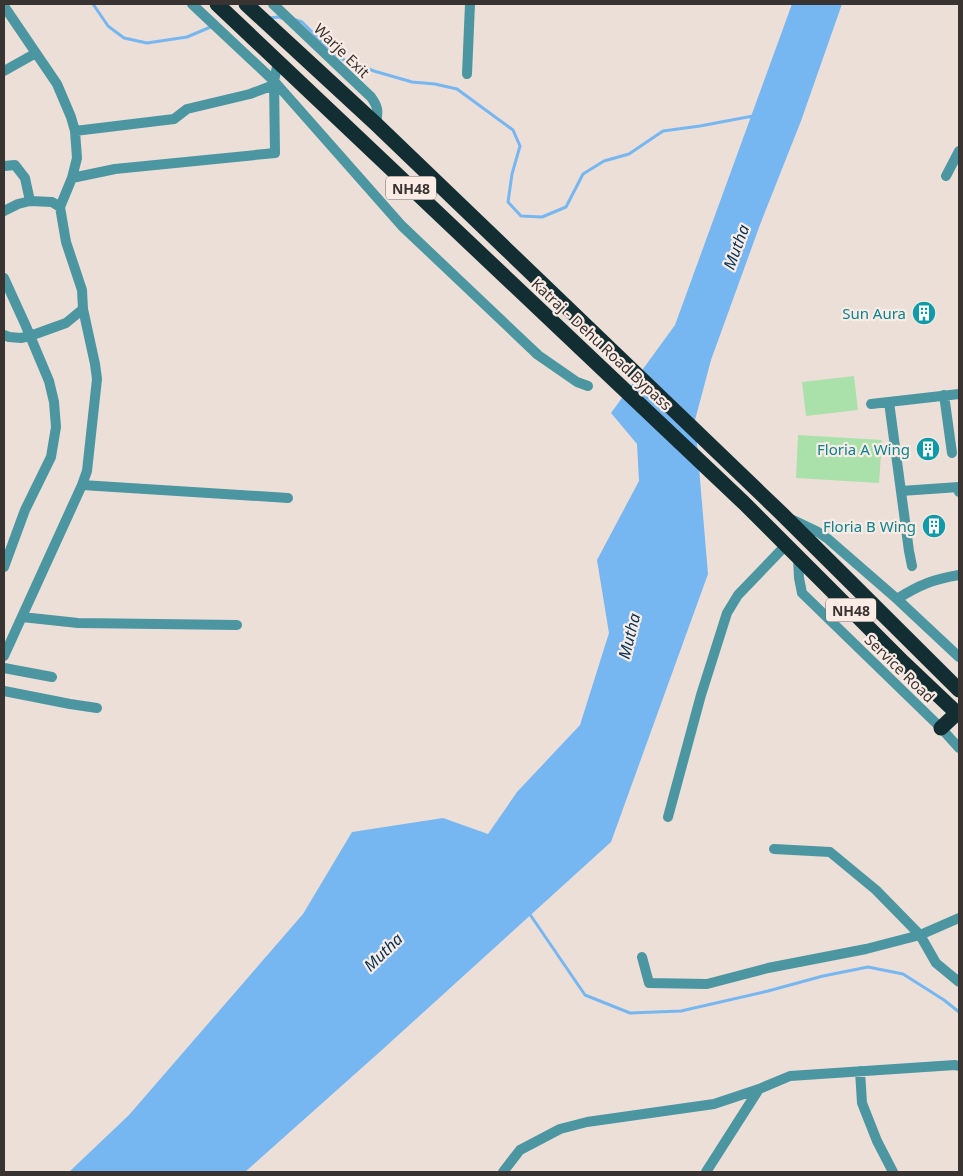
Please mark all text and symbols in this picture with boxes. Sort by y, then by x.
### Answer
street label: Warje Exit [310,18,375,82]
road number: NH48 [386,177,436,200]
water label: Mutha [718,221,754,273]
street label: Katraj - Dehu Road Bypass [527,274,677,414]
building icon: Sun Aura [911,300,937,326]
place label: Sun Aura [842,303,906,323]
building icon: Floria A Wing [915,436,941,462]
place label: Floria A Wing [817,439,910,459]
building icon: Floria B Wing [921,513,947,539]
place label: Floria B Wing [823,516,916,536]
road number: NH48 [826,598,876,622]
water label: Mutha [613,611,645,661]
street label: Service Road [861,630,939,706]
water label: Mutha [359,928,407,976]

